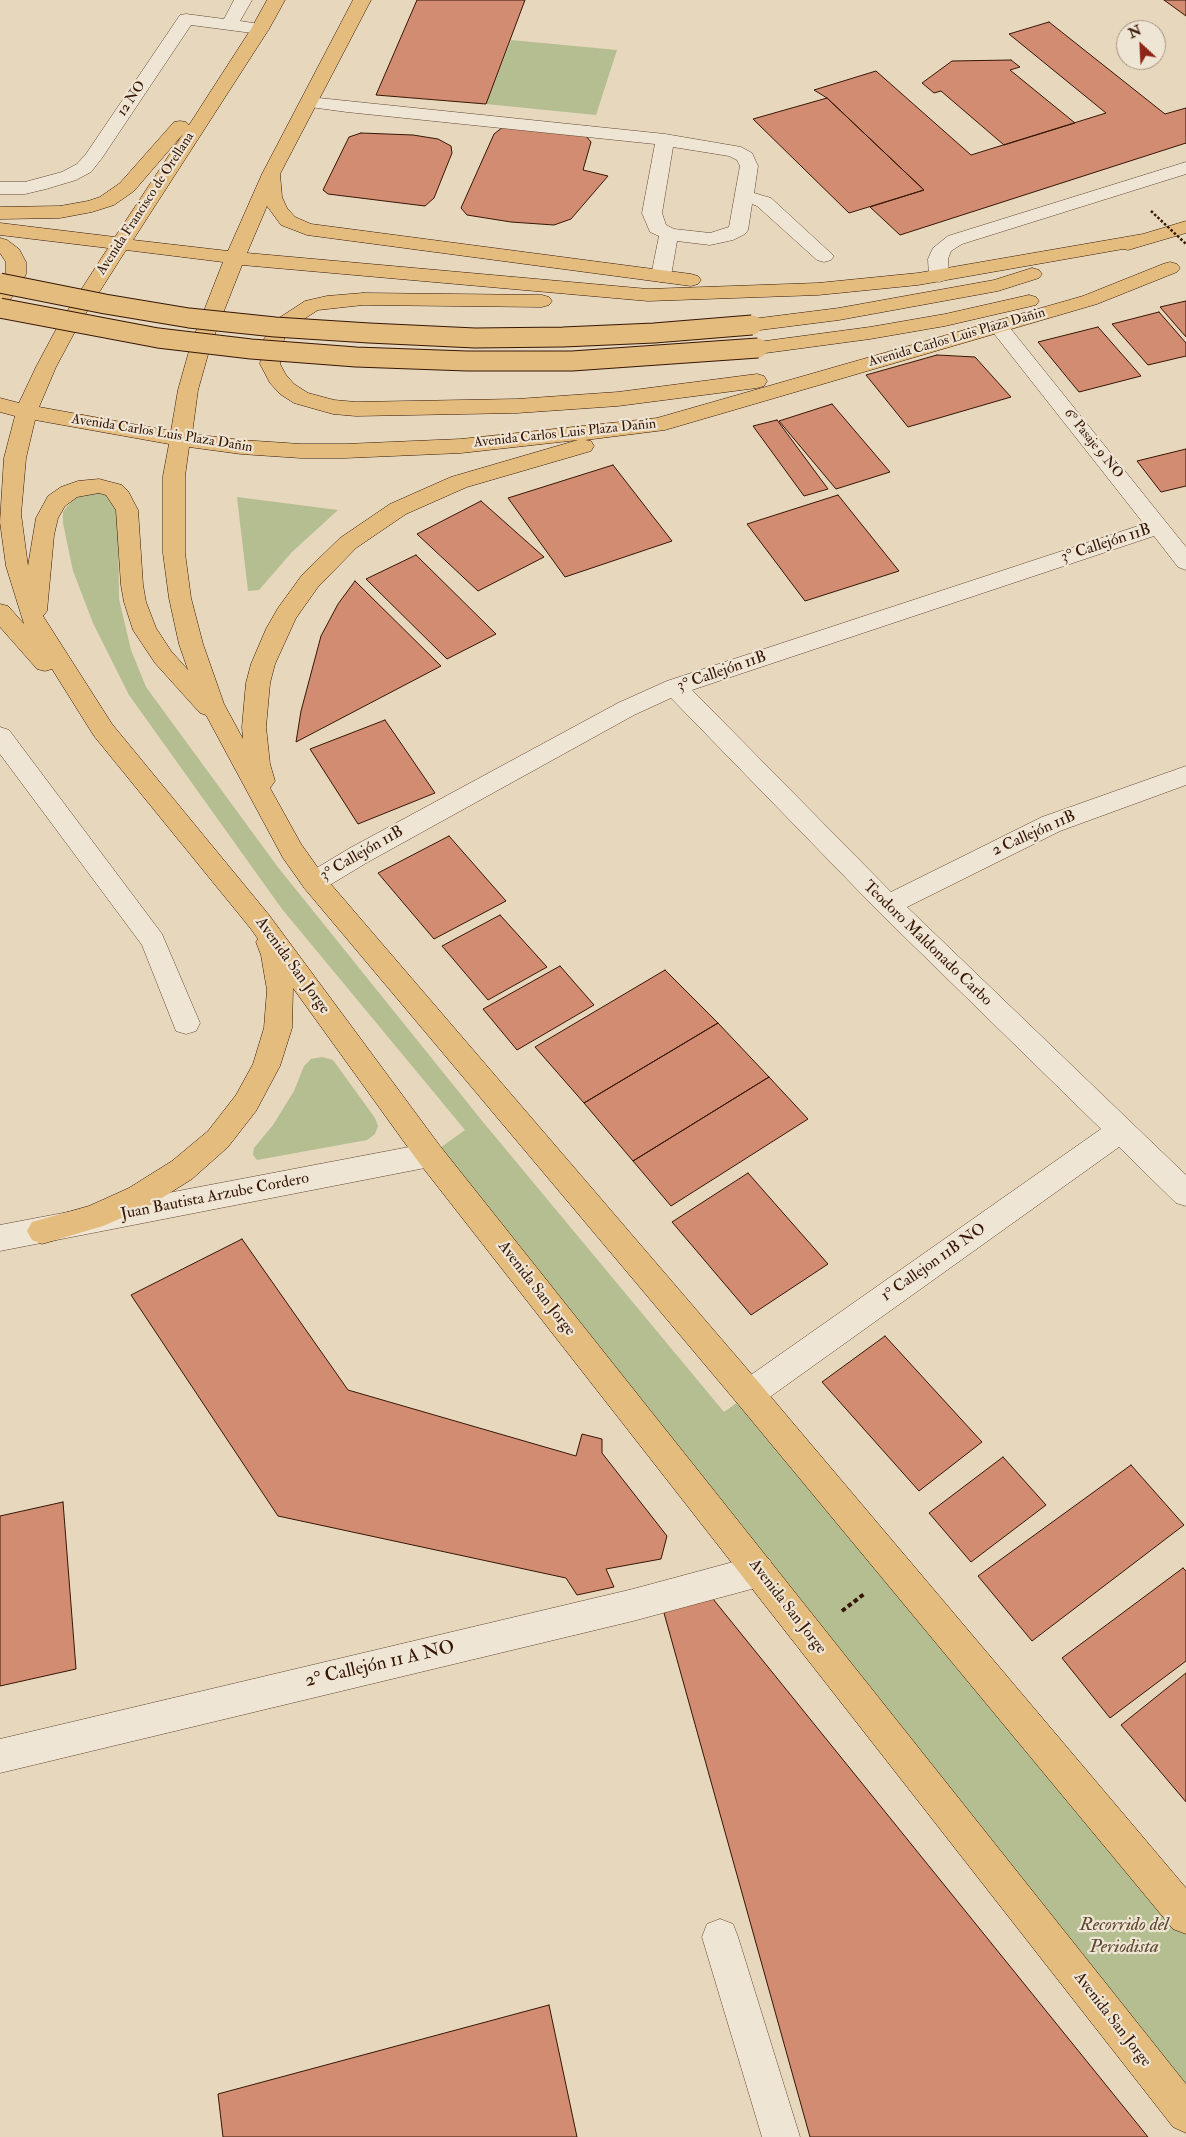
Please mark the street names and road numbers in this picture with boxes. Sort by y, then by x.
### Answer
street label: 12 NO [114,78,150,120]
street label: Avenida Francisco de Orellana [94,129,198,279]
street label: Avenida Carlos Luis Plaza Dañin [867,305,1047,371]
street label: 6° Pasaje 9 NO [1060,406,1126,482]
street label: Avenida Carlos Luis Plaza Dañin [70,411,254,457]
street label: Avenida Carlos Luis Plaza Dañin [473,416,657,452]
street label: 3° Callejón 11B [1059,520,1153,568]
street label: 3° Callejón 11B [675,648,769,696]
street label: 2 Callejón 11B [989,807,1079,861]
street label: 3° Callejón 11B [317,822,407,886]
street label: Teodoro Maldonado Carbo [859,877,995,1011]
street label: Avenida San Jorge [250,914,334,1018]
street label: Juan Bautista Arzube Cordero [119,1169,311,1225]
street label: 1° Callejon 11B NO [878,1220,990,1306]
street label: Avenida San Jorge [493,1238,579,1340]
street label: Avenida San Jorge [744,1556,830,1658]
street label: 2° Callejón 11 A NO [303,1637,457,1693]
street label: Avenida San Jorge [1069,1969,1155,2071]

